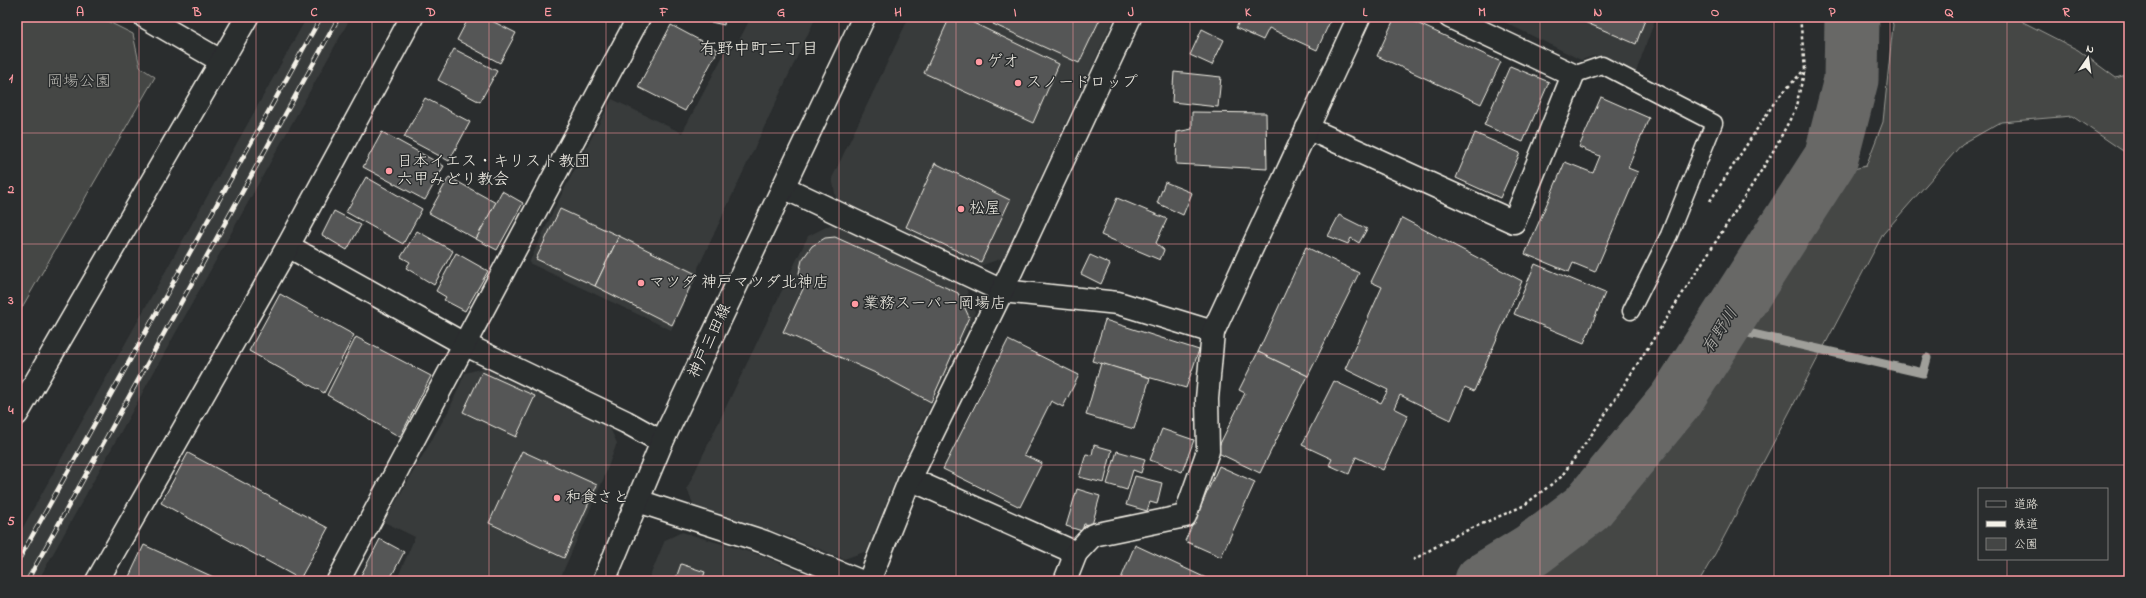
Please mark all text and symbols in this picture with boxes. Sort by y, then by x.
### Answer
text: A [76,3,84,22]
text: B [192,3,202,22]
text: C [310,3,318,22]
text: D [425,3,436,22]
text: E [544,3,552,22]
text: F [659,3,669,22]
text: G [777,3,785,22]
text: H [894,3,902,22]
text: I [1013,3,1017,22]
text: J [1128,3,1134,22]
text: K [1245,3,1252,22]
text: L [1363,3,1369,22]
text: M [1478,3,1486,22]
text: N [1594,3,1603,22]
text: O [1711,3,1720,22]
text: P [1829,3,1836,22]
text: Q [1945,3,1954,22]
text: R [2061,3,2070,22]
district label: 有野中町二丁目 [700,37,819,62]
north arrow [2068,38,2108,78]
text: N [2085,41,2095,58]
place label: ゲオ [987,50,1019,74]
marker: ゲオ [974,57,984,67]
text: 1 [9,69,14,88]
park label: 岡場公園 [47,70,111,94]
place label: スノードロップ [1026,71,1138,95]
marker: スノードロップ [1013,78,1023,88]
place label: 日本イエス・キリスト教団 六甲みどり教会 [397,150,590,192]
marker: 日本イエス・キリスト教団 六甲みどり教会 [384,166,394,176]
text: 2 [7,180,15,199]
place label: 松屋 [969,197,1001,221]
marker: 松屋 [956,204,966,214]
place label: マツダ 神戸マツダ北神店 [649,271,829,295]
marker: マツダ 神戸マツダ北神店 [636,278,646,288]
text: 3 [7,291,14,310]
place label: 業務スーパー岡場店 [863,292,1006,316]
marker: 業務スーパー岡場店 [850,299,860,309]
street label: 神戸三田線 [682,300,738,382]
water label: 有野川 [1696,303,1744,359]
text: 4 [7,401,14,420]
place label: 和食さと [565,486,629,510]
legend [1978,488,2108,560]
marker: 和食さと [552,493,562,503]
text: 道路 [2014,496,2038,514]
text: 5 [7,512,15,531]
text: 鉄道 [2014,516,2038,534]
text: 公園 [2014,536,2038,554]

